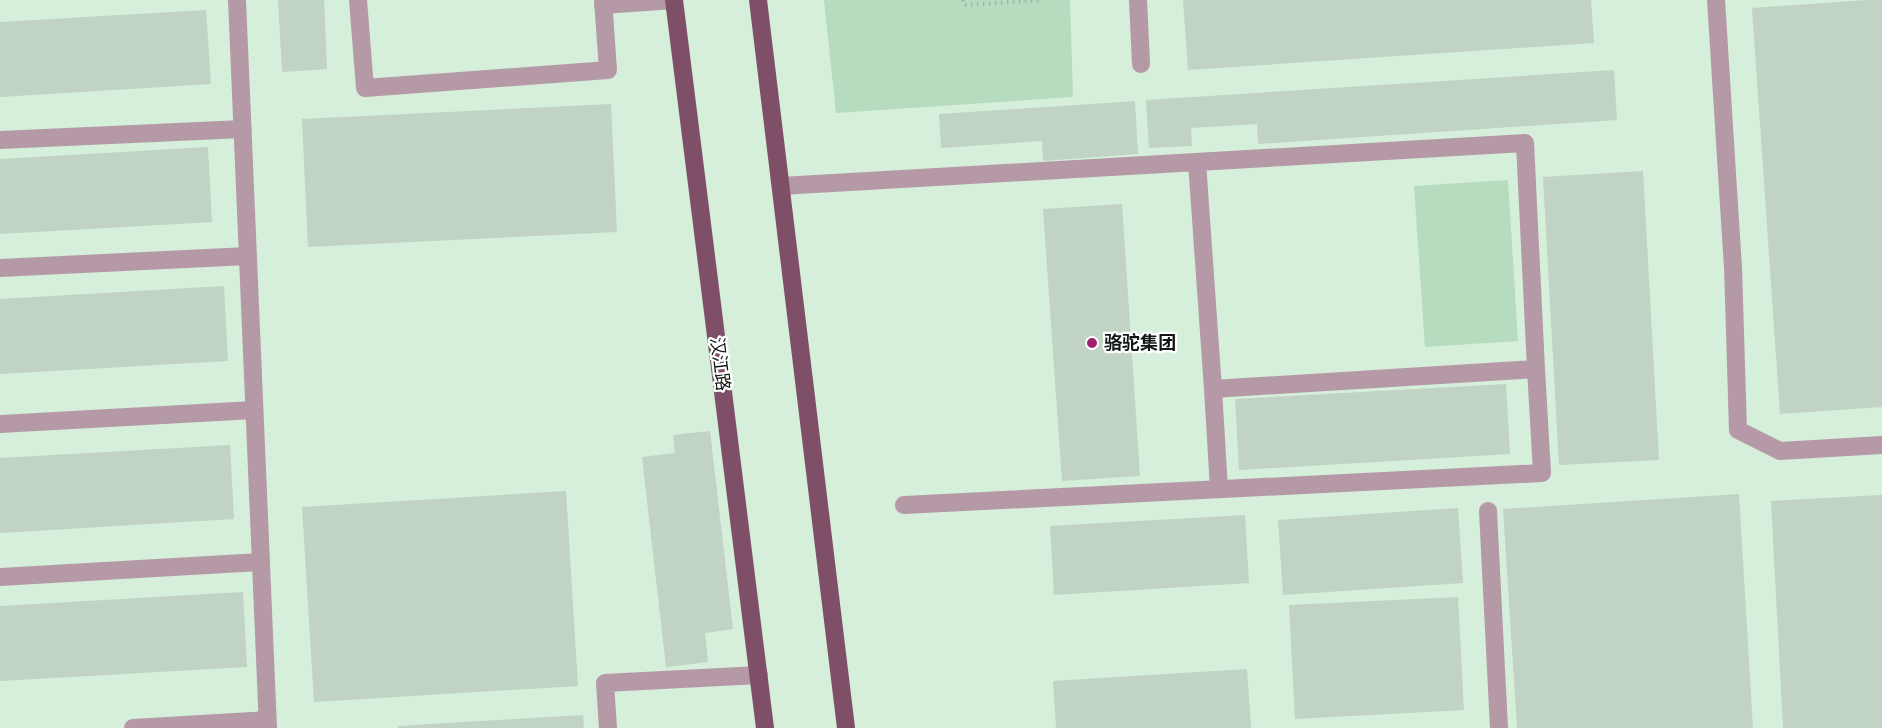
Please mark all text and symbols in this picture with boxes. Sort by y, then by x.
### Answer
place label: 骆驼集团 [1104,331,1176,353]
street label: 汉江路 [707,336,735,392]
marker: 骆驼集团 [1085,336,1099,350]

